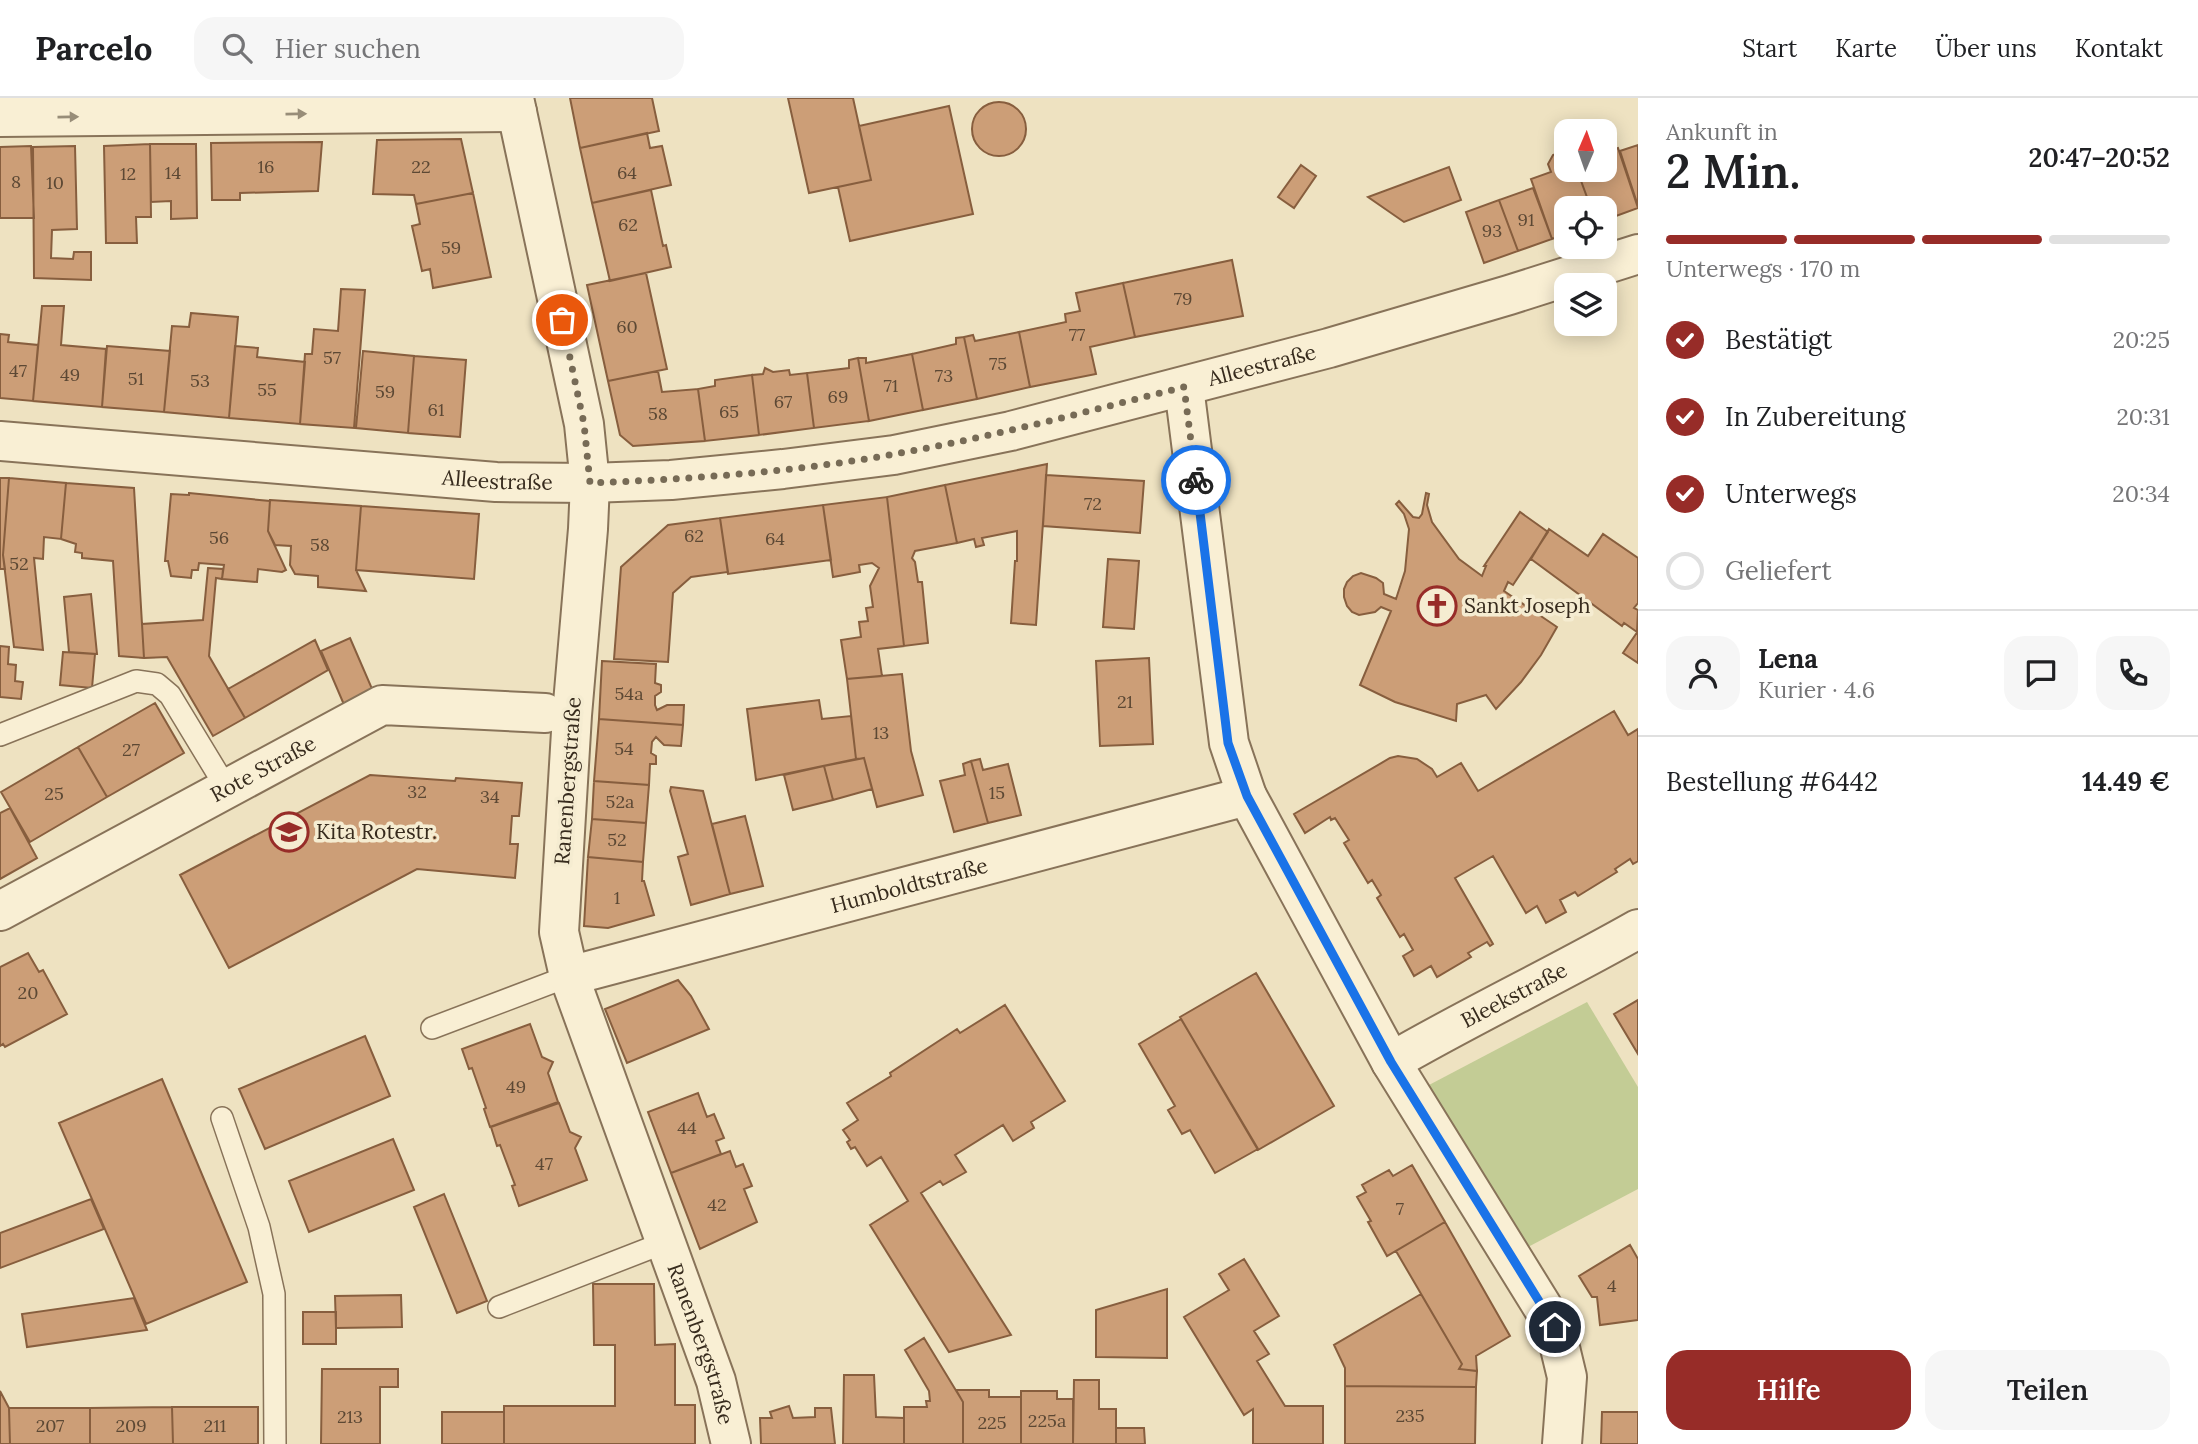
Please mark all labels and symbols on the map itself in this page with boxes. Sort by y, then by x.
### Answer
one-way arrow [285,109,307,120]
one-way arrow [57,111,79,123]
north arrow [1554,119,1617,182]
house number: 16 [258,155,274,178]
house number: 22 [411,155,431,178]
house number: 14 [165,161,181,184]
house number: 64 [617,161,637,184]
house number: 12 [120,162,136,185]
house number: 8 [11,170,21,193]
house number: 10 [46,171,64,194]
house number: 91 [1518,208,1534,231]
house number: 62 [618,213,638,236]
house number: 93 [1482,219,1502,242]
house number: 59 [441,236,461,259]
house number: 79 [1174,287,1192,310]
pin [532,290,592,350]
house number: 60 [616,315,638,338]
house number: 77 [1069,323,1085,346]
street label: Alleestraße [1204,338,1319,392]
house number: 57 [323,346,341,369]
house number: 75 [989,352,1007,375]
house number: 47 [9,359,27,382]
house number: 49 [60,363,80,386]
house number: 73 [935,364,953,387]
house number: 51 [128,367,144,390]
house number: 53 [190,369,210,392]
house number: 71 [884,374,898,397]
house number: 55 [257,378,277,401]
house number: 59 [375,380,395,403]
house number: 69 [828,385,848,408]
house number: 67 [774,390,792,413]
house number: 61 [428,398,444,421]
house number: 65 [719,400,739,423]
house number: 58 [648,402,668,425]
courier [1161,445,1231,515]
street label: Alleestraße [440,464,553,496]
house number: 72 [1084,492,1102,515]
house number: 62 [684,524,704,547]
house number: 56 [209,526,229,549]
house number: 64 [765,527,785,550]
house number: 58 [310,533,330,556]
house number: 52 [9,552,29,575]
church icon: Sankt Joseph [1416,585,1458,627]
place label: Sankt Joseph [1464,592,1591,619]
house number: 54a [615,682,643,705]
house number: 21 [1117,690,1133,713]
street label: Ranenbergstraße [548,696,587,866]
house number: 13 [873,721,889,744]
street label: Rote Straße [206,729,320,808]
house number: 54 [614,737,634,760]
house number: 27 [122,738,140,761]
house number: 32 [407,780,427,803]
house number: 15 [989,781,1005,804]
house number: 25 [44,782,64,805]
house number: 34 [480,785,500,808]
house number: 52a [606,790,634,813]
school or university icon: Kita Rotestr. [268,811,310,853]
place label: Kita Rotestr. [316,818,437,845]
house number: 52 [607,828,627,851]
street label: Humboldtstraße [828,851,991,919]
house number: 1 [614,886,620,909]
street label: Bleekstraße [1456,956,1572,1034]
house number: 20 [18,981,38,1004]
house number: 49 [506,1075,526,1098]
house number: 44 [677,1116,697,1139]
house number: 47 [535,1152,553,1175]
house number: 42 [707,1193,727,1216]
house number: 7 [1396,1197,1404,1220]
street label: Ranenbergstraße [661,1260,740,1427]
house number: 4 [1607,1274,1617,1297]
pin [1525,1297,1585,1357]
house number: 235 [1395,1404,1425,1427]
house number: 213 [337,1405,363,1428]
house number: 225a [1028,1409,1066,1432]
house number: 225 [977,1411,1007,1434]
house number: 207 [36,1414,64,1437]
house number: 209 [115,1414,147,1437]
house number: 211 [204,1414,226,1437]

